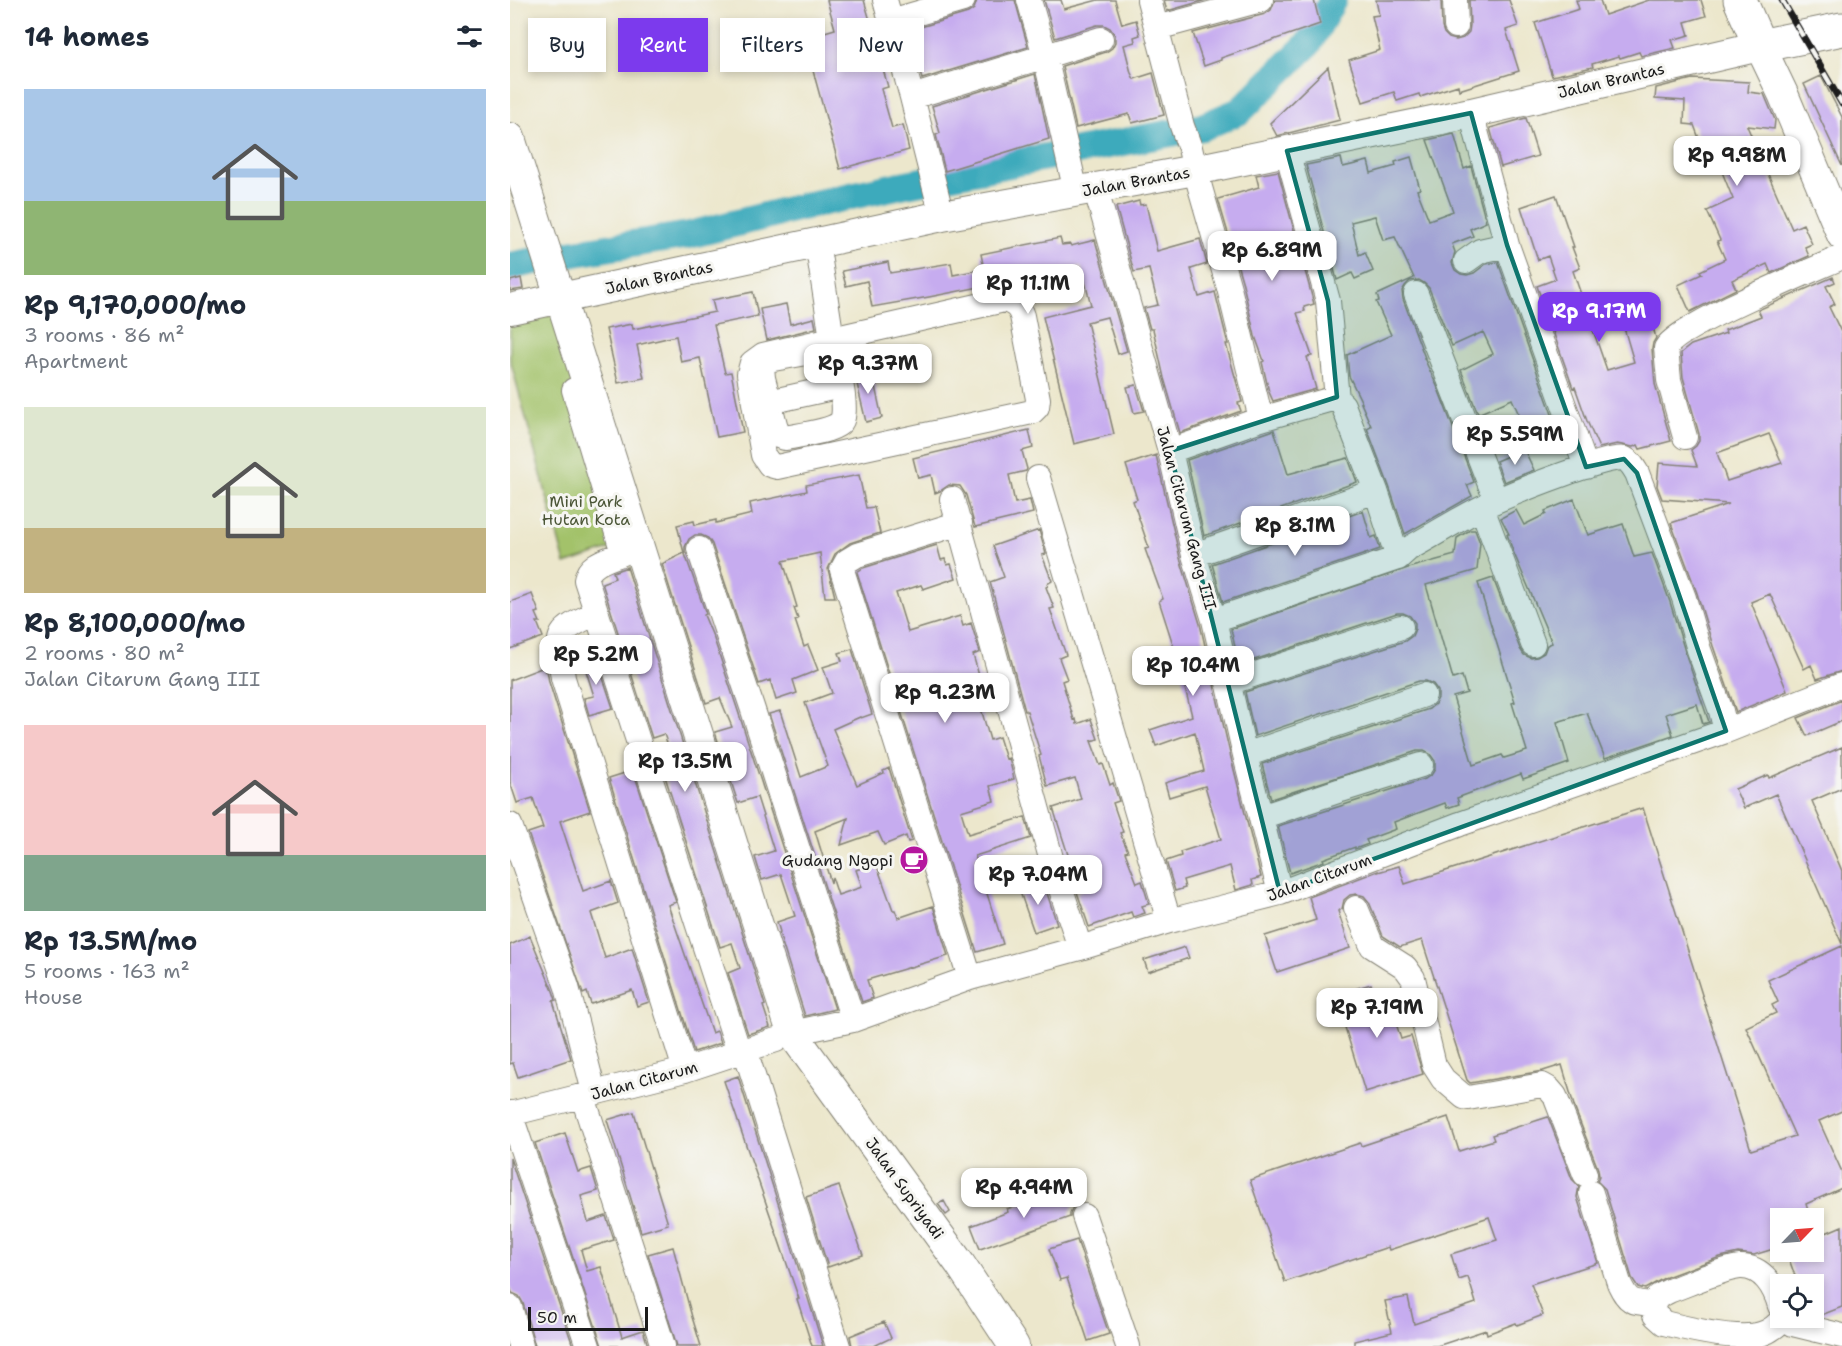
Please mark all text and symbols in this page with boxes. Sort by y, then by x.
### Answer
chip: Buy [528,18,606,72]
chip: Rent [618,18,708,72]
chip: Filters [720,18,825,72]
chip: New [837,18,924,72]
text: 14 homes [24,19,150,54]
icon: filters [453,20,486,53]
street label: Jalan Brantas [1556,58,1667,103]
icon: home [201,128,309,236]
pin: Rp 9.98M [1675,136,1799,187]
text: Rp 9.98M [1687,142,1787,168]
street label: Jalan Brantas [1080,162,1192,201]
pin: Rp 6.89M [1210,231,1334,282]
text: Rp 6.89M [1222,237,1322,263]
street label: Jalan Brantas [604,256,715,299]
pin: Rp 11.1M [966,264,1090,315]
text: Rp 11.1M [986,270,1070,296]
text: Rp 9,170,000/mo [24,287,246,322]
pin: Rp 9.17M [1537,292,1661,343]
text: Rp 9.17M [1552,298,1646,324]
text: 3 rooms · 86 m² [24,322,184,348]
pin: Rp 9.37M [806,344,930,395]
text: Apartment [24,348,128,374]
text: Rp 9.37M [818,350,918,376]
pin: Rp 5.59M [1453,415,1577,466]
text: Rp 5.59M [1466,421,1564,447]
street label: Jalan Citarum Gang III [1152,424,1221,612]
icon: home [201,446,309,554]
park label: Mini Park Hutan Kota [542,491,630,530]
pin: Rp 8.1M [1240,506,1350,557]
text: Rp 8.1M [1255,512,1335,538]
text: Rp 8,100,000/mo [24,605,246,640]
pin: Rp 5.2M [541,635,651,686]
text: 2 rooms · 80 m² [24,640,185,666]
text: Rp 5.2M [553,641,639,667]
pin: Rp 10.4M [1131,646,1255,697]
text: Rp 10.4M [1146,652,1240,678]
text: Jalan Citarum Gang III [24,666,260,692]
pin: Rp 9.23M [883,673,1007,724]
text: Rp 9.23M [894,679,996,705]
pin: Rp 13.5M [623,742,747,793]
text: Rp 13.5M [638,748,732,774]
icon: home [201,764,309,872]
cafe icon: Gudang Ngopi [898,844,930,876]
street label: Jalan Citarum [1264,849,1375,906]
place label: Gudang Ngopi [782,850,893,871]
pin: Rp 7.04M [976,855,1100,906]
text: Rp 7.04M [988,861,1088,887]
text: Rp 13.5M/mo [24,923,197,958]
text: 5 rooms · 163 m² [24,958,190,984]
text: House [24,984,83,1010]
pin: Rp 7.19M [1315,988,1439,1039]
text: Rp 7.19M [1330,994,1424,1020]
street label: Jalan Citarum [588,1056,700,1105]
street label: Jalan Supriyadi [861,1133,949,1243]
pin: Rp 4.94M [962,1168,1086,1219]
text: Rp 4.94M [975,1174,1073,1200]
north arrow [1770,1208,1824,1262]
map controls [1770,1208,1824,1328]
button: locate [1770,1274,1824,1328]
scale bar [528,1304,648,1332]
text: 50 m [537,1307,577,1328]

